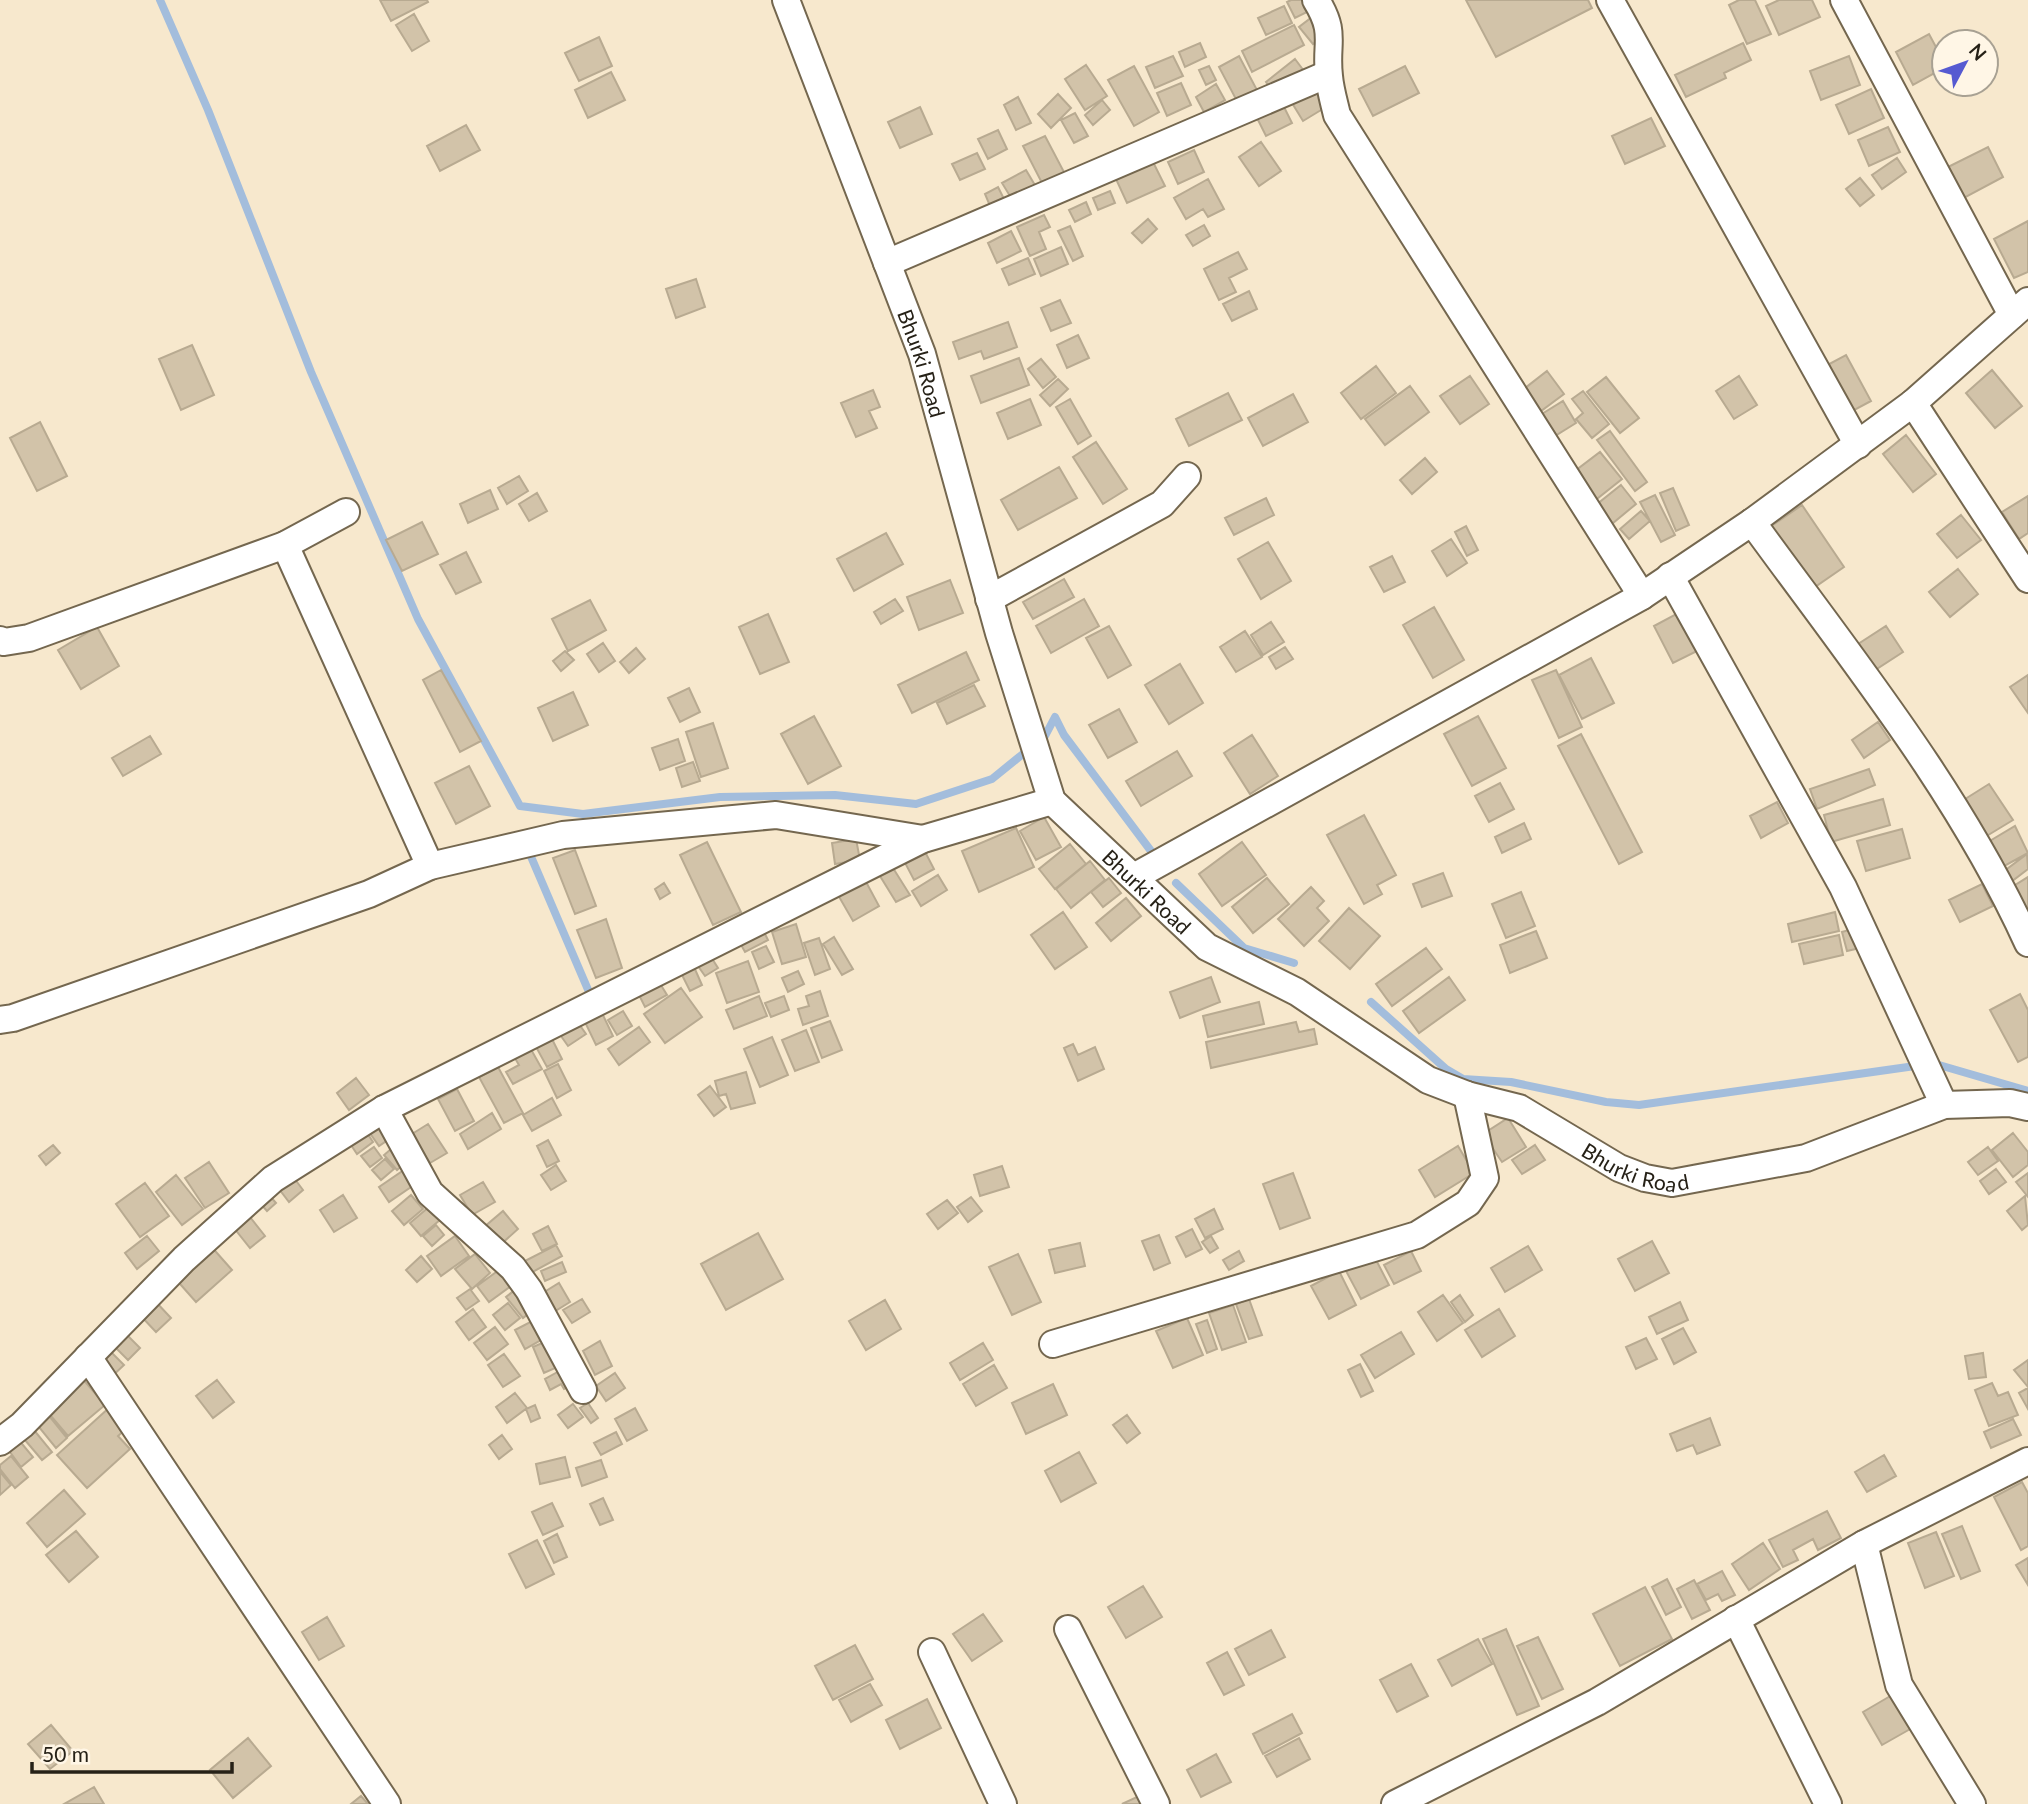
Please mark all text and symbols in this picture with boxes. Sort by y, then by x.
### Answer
north arrow [1930,28,2000,98]
text: N [1965,38,1992,65]
street label: Bhurki Road [893,305,951,420]
street label: Bhurki Road [1098,843,1197,939]
street label: Bhurki Road [1578,1137,1691,1196]
scale bar [32,1730,231,1774]
text: 50 m [42,1741,89,1766]

